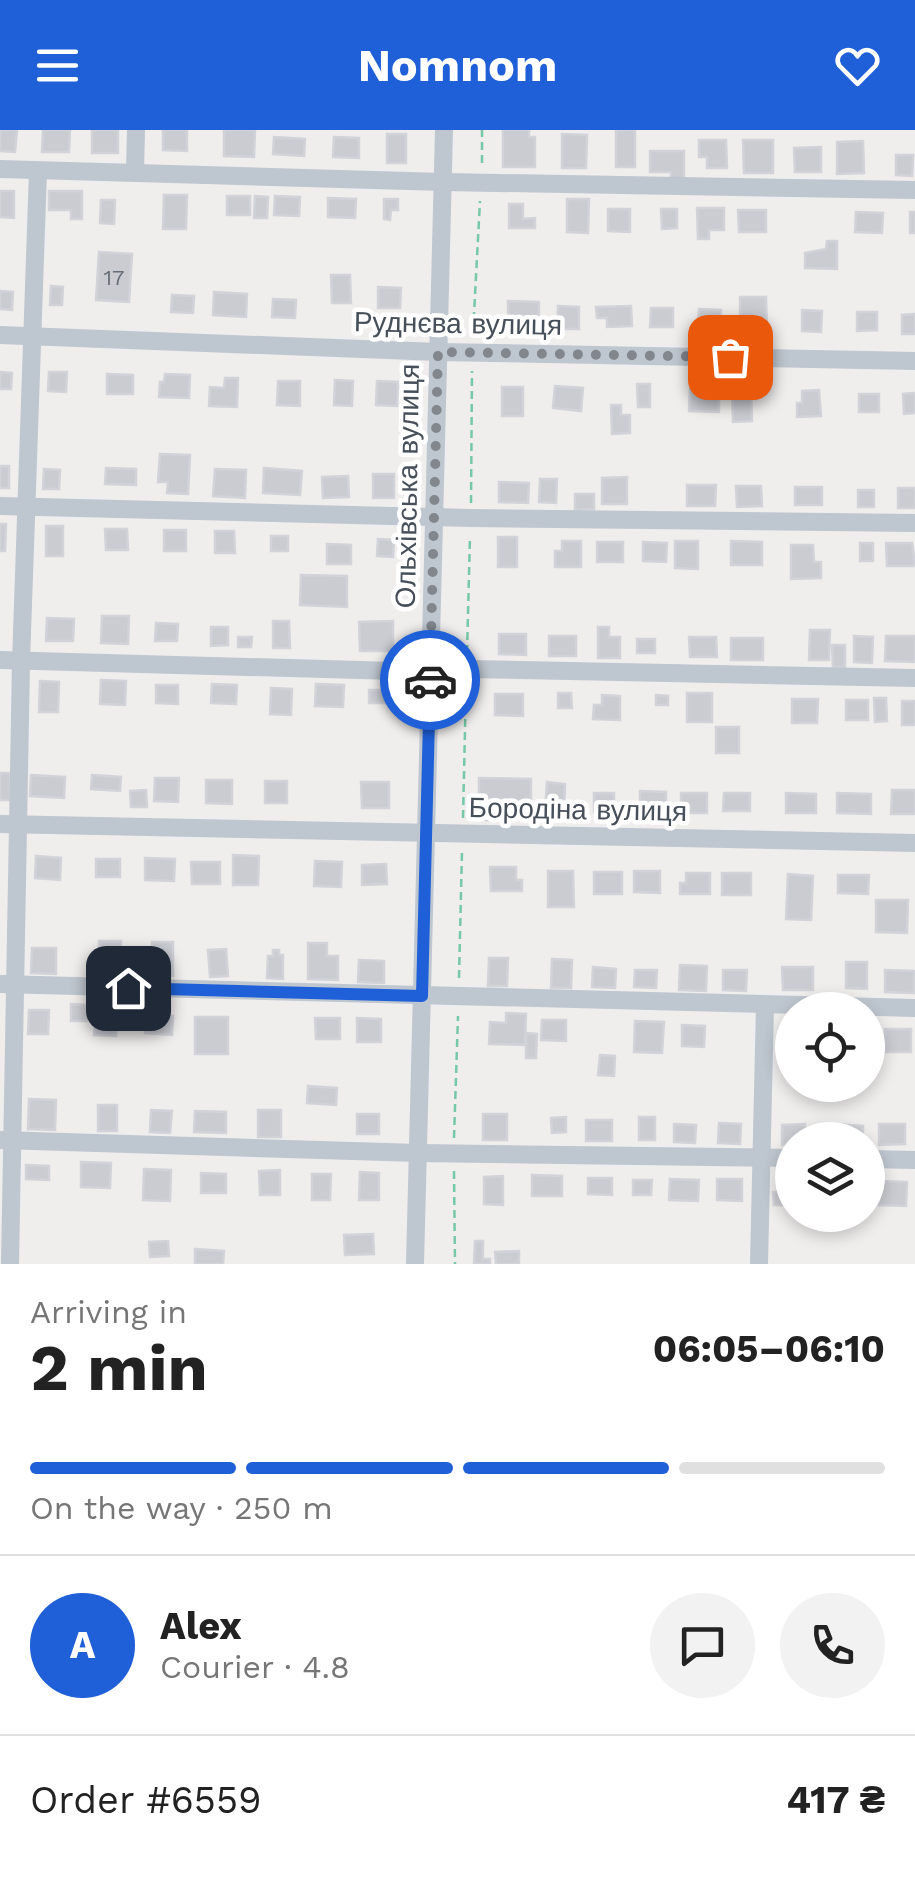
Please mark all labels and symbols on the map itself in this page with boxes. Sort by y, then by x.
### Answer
house number: 17 [104,265,124,290]
street label: Руднєва вулиця [354,305,562,342]
pin [688,315,773,400]
street label: Ольхівська вулиця [389,363,426,609]
courier [380,630,480,730]
street label: Бородіна вулиця [468,791,687,828]
pin [86,946,171,1031]

